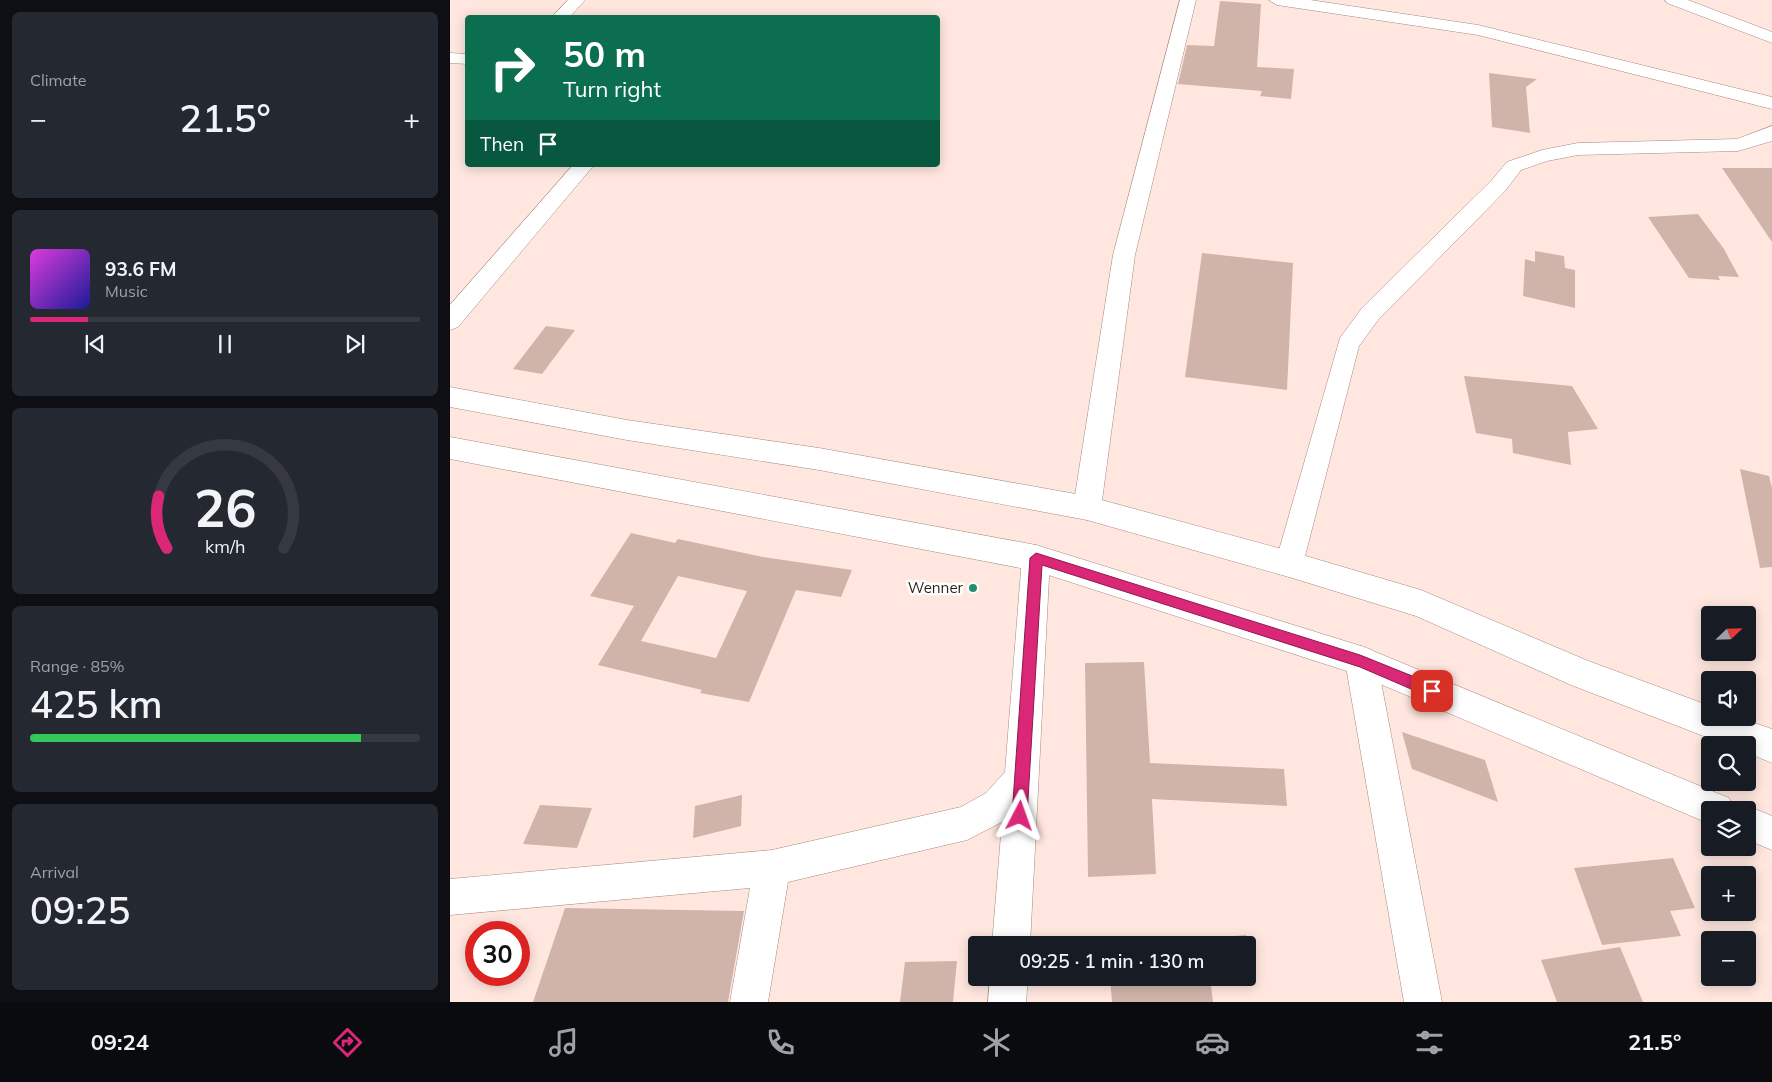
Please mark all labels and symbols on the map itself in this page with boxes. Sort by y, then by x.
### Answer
place label: Wenner [908,578,964,597]
marker: Wenner [967,582,979,594]
north arrow [1701,606,1756,661]
pin [1411,670,1453,712]
position arrow [993,789,1045,841]
speed limit sign: 30 [465,921,530,986]

